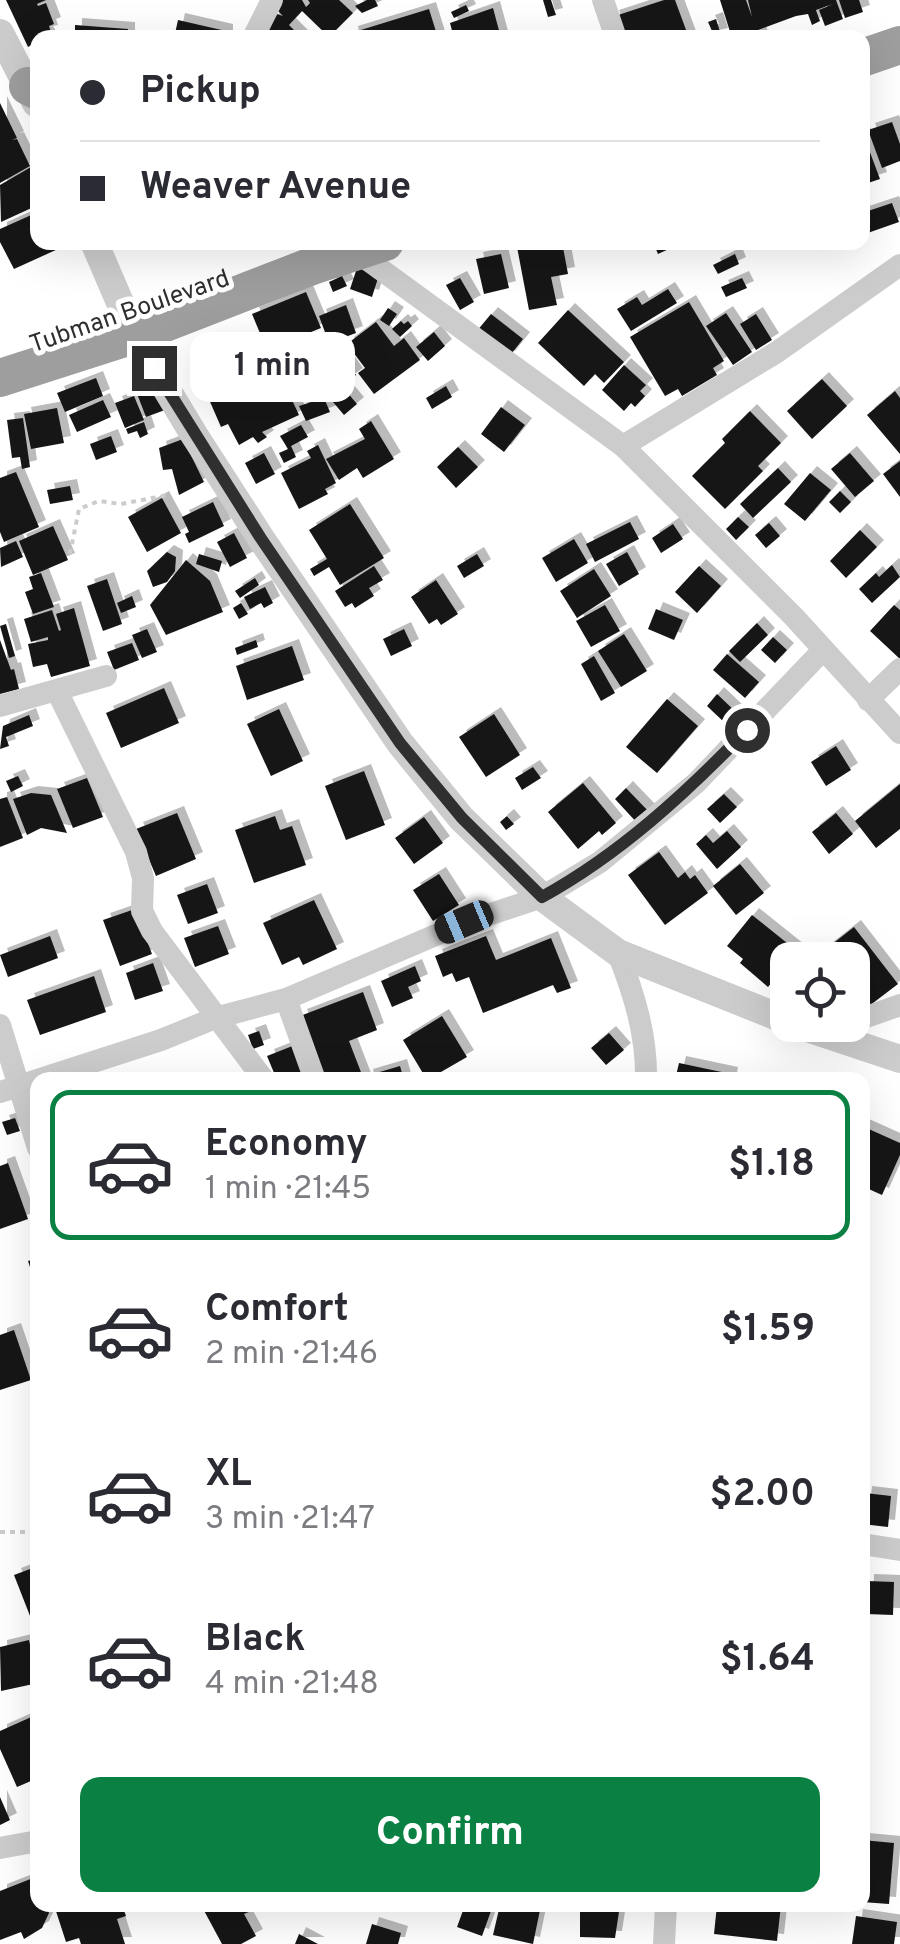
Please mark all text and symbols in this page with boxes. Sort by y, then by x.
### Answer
text: Pickup [140,68,261,117]
text: Weaver Avenue [140,164,411,213]
street label: Tubman Boulevard [26,264,234,362]
callout: 1 min [189,333,354,403]
route end [132,346,177,391]
text: 1 min [234,347,311,387]
route start [725,708,770,753]
car [431,896,497,948]
map controls [770,942,870,1042]
button: locate [770,942,870,1042]
icon: car [85,1120,175,1210]
text: Economy [205,1121,367,1170]
text: $1.18 [728,1141,815,1190]
text: 1 min · 21:45 [205,1170,371,1210]
icon: car [85,1285,175,1375]
text: Comfort [205,1286,349,1335]
text: $1.59 [721,1306,815,1355]
text: 2 min · 21:46 [205,1335,378,1375]
icon: car [85,1450,175,1540]
text: XL [205,1451,252,1500]
text: $2.00 [709,1471,815,1520]
text: 3 min · 21:47 [205,1500,375,1540]
icon: car [85,1615,175,1705]
text: Black [205,1616,305,1665]
text: $1.64 [720,1636,815,1685]
text: 4 min · 21:48 [205,1665,379,1705]
button: Confirm [80,1777,820,1892]

